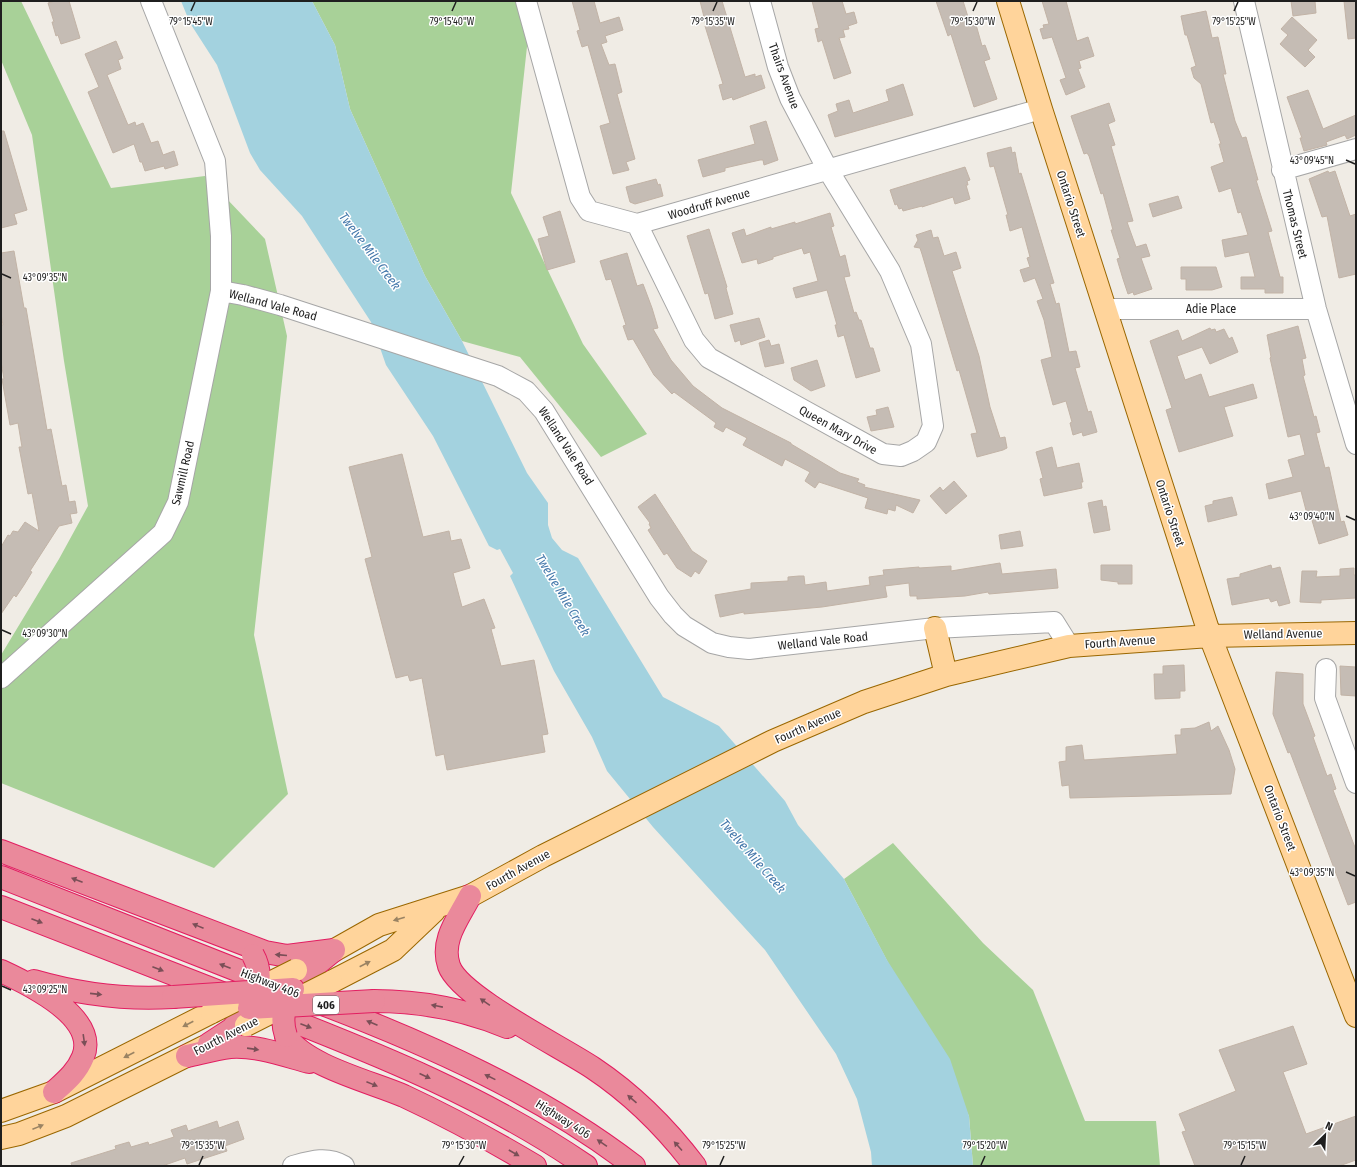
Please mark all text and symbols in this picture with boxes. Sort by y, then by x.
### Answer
text: 79°15'45"W [169,16,213,28]
text: 79°15'40"W [430,16,475,28]
text: 79°15'35"W [691,16,735,28]
text: 79°15'30"W [951,16,996,28]
text: 79°15'25"W [1212,16,1256,28]
street label: Thairs Avenue [766,41,802,111]
text: 43°09'45"N [1290,155,1334,167]
street label: Ontario Street [1054,169,1088,239]
street label: Woodruff Avenue [666,186,752,222]
street label: Thomas Street [1280,188,1310,260]
water label: Twelve Mile Creek [336,210,404,293]
text: 43°09'35"N [23,272,67,284]
street label: Welland Vale Road [227,287,319,323]
street label: Adie Place [1186,302,1236,316]
street label: Queen Mary Drive [797,403,879,457]
street label: Welland Vale Road [535,404,597,488]
street label: Sawmill Road [169,439,197,507]
street label: Ontario Street [1153,478,1187,548]
text: 43°09'40"N [1289,511,1335,523]
water label: Twelve Mile Creek [533,551,594,639]
street label: Welland Avenue [1244,626,1322,642]
text: 43°09'30"N [22,628,68,640]
street label: Welland Vale Road [777,629,869,653]
street label: Fourth Avenue [1084,633,1156,651]
street label: Fourth Avenue [773,705,843,747]
street label: Ontario Street [1261,783,1299,853]
water label: Twelve Mile Creek [717,816,789,896]
street label: Fourth Avenue [484,847,552,893]
text: 43°09'35"N [1290,867,1334,879]
one-way arrow [70,876,82,882]
one-way arrow [393,916,405,922]
one-way arrow [32,918,43,924]
one-way arrow [191,923,203,929]
one-way arrow [275,952,287,959]
one-way arrow [360,961,371,968]
one-way arrow [219,962,231,968]
street label: Highway 406 [239,965,301,1001]
one-way arrow [153,966,165,972]
text: 43°09'25"N [23,984,67,996]
one-way arrow [90,991,102,997]
road number: 406 [313,996,339,1014]
one-way arrow [479,998,490,1006]
one-way arrow [430,1003,443,1009]
street label: Fourth Avenue [191,1014,261,1058]
one-way arrow [366,1020,378,1026]
one-way arrow [182,1021,194,1028]
one-way arrow [300,1023,312,1029]
one-way arrow [81,1034,87,1046]
one-way arrow [247,1046,259,1052]
one-way arrow [124,1051,135,1058]
one-way arrow [420,1073,431,1079]
one-way arrow [485,1074,496,1080]
one-way arrow [367,1081,379,1087]
one-way arrow [627,1095,638,1104]
street label: Highway 406 [533,1097,593,1141]
north arrow [1305,1115,1345,1155]
text: N [1323,1119,1335,1134]
one-way arrow [33,1123,45,1129]
one-way arrow [597,1139,607,1147]
text: 79°15'35"W [181,1140,225,1152]
text: 79°15'30"W [442,1140,487,1152]
text: 79°15'25"W [702,1140,746,1152]
text: 79°15'20"W [963,1140,1008,1152]
text: 79°15'15"W [1223,1140,1267,1152]
one-way arrow [674,1141,683,1151]
one-way arrow [508,1150,520,1157]

